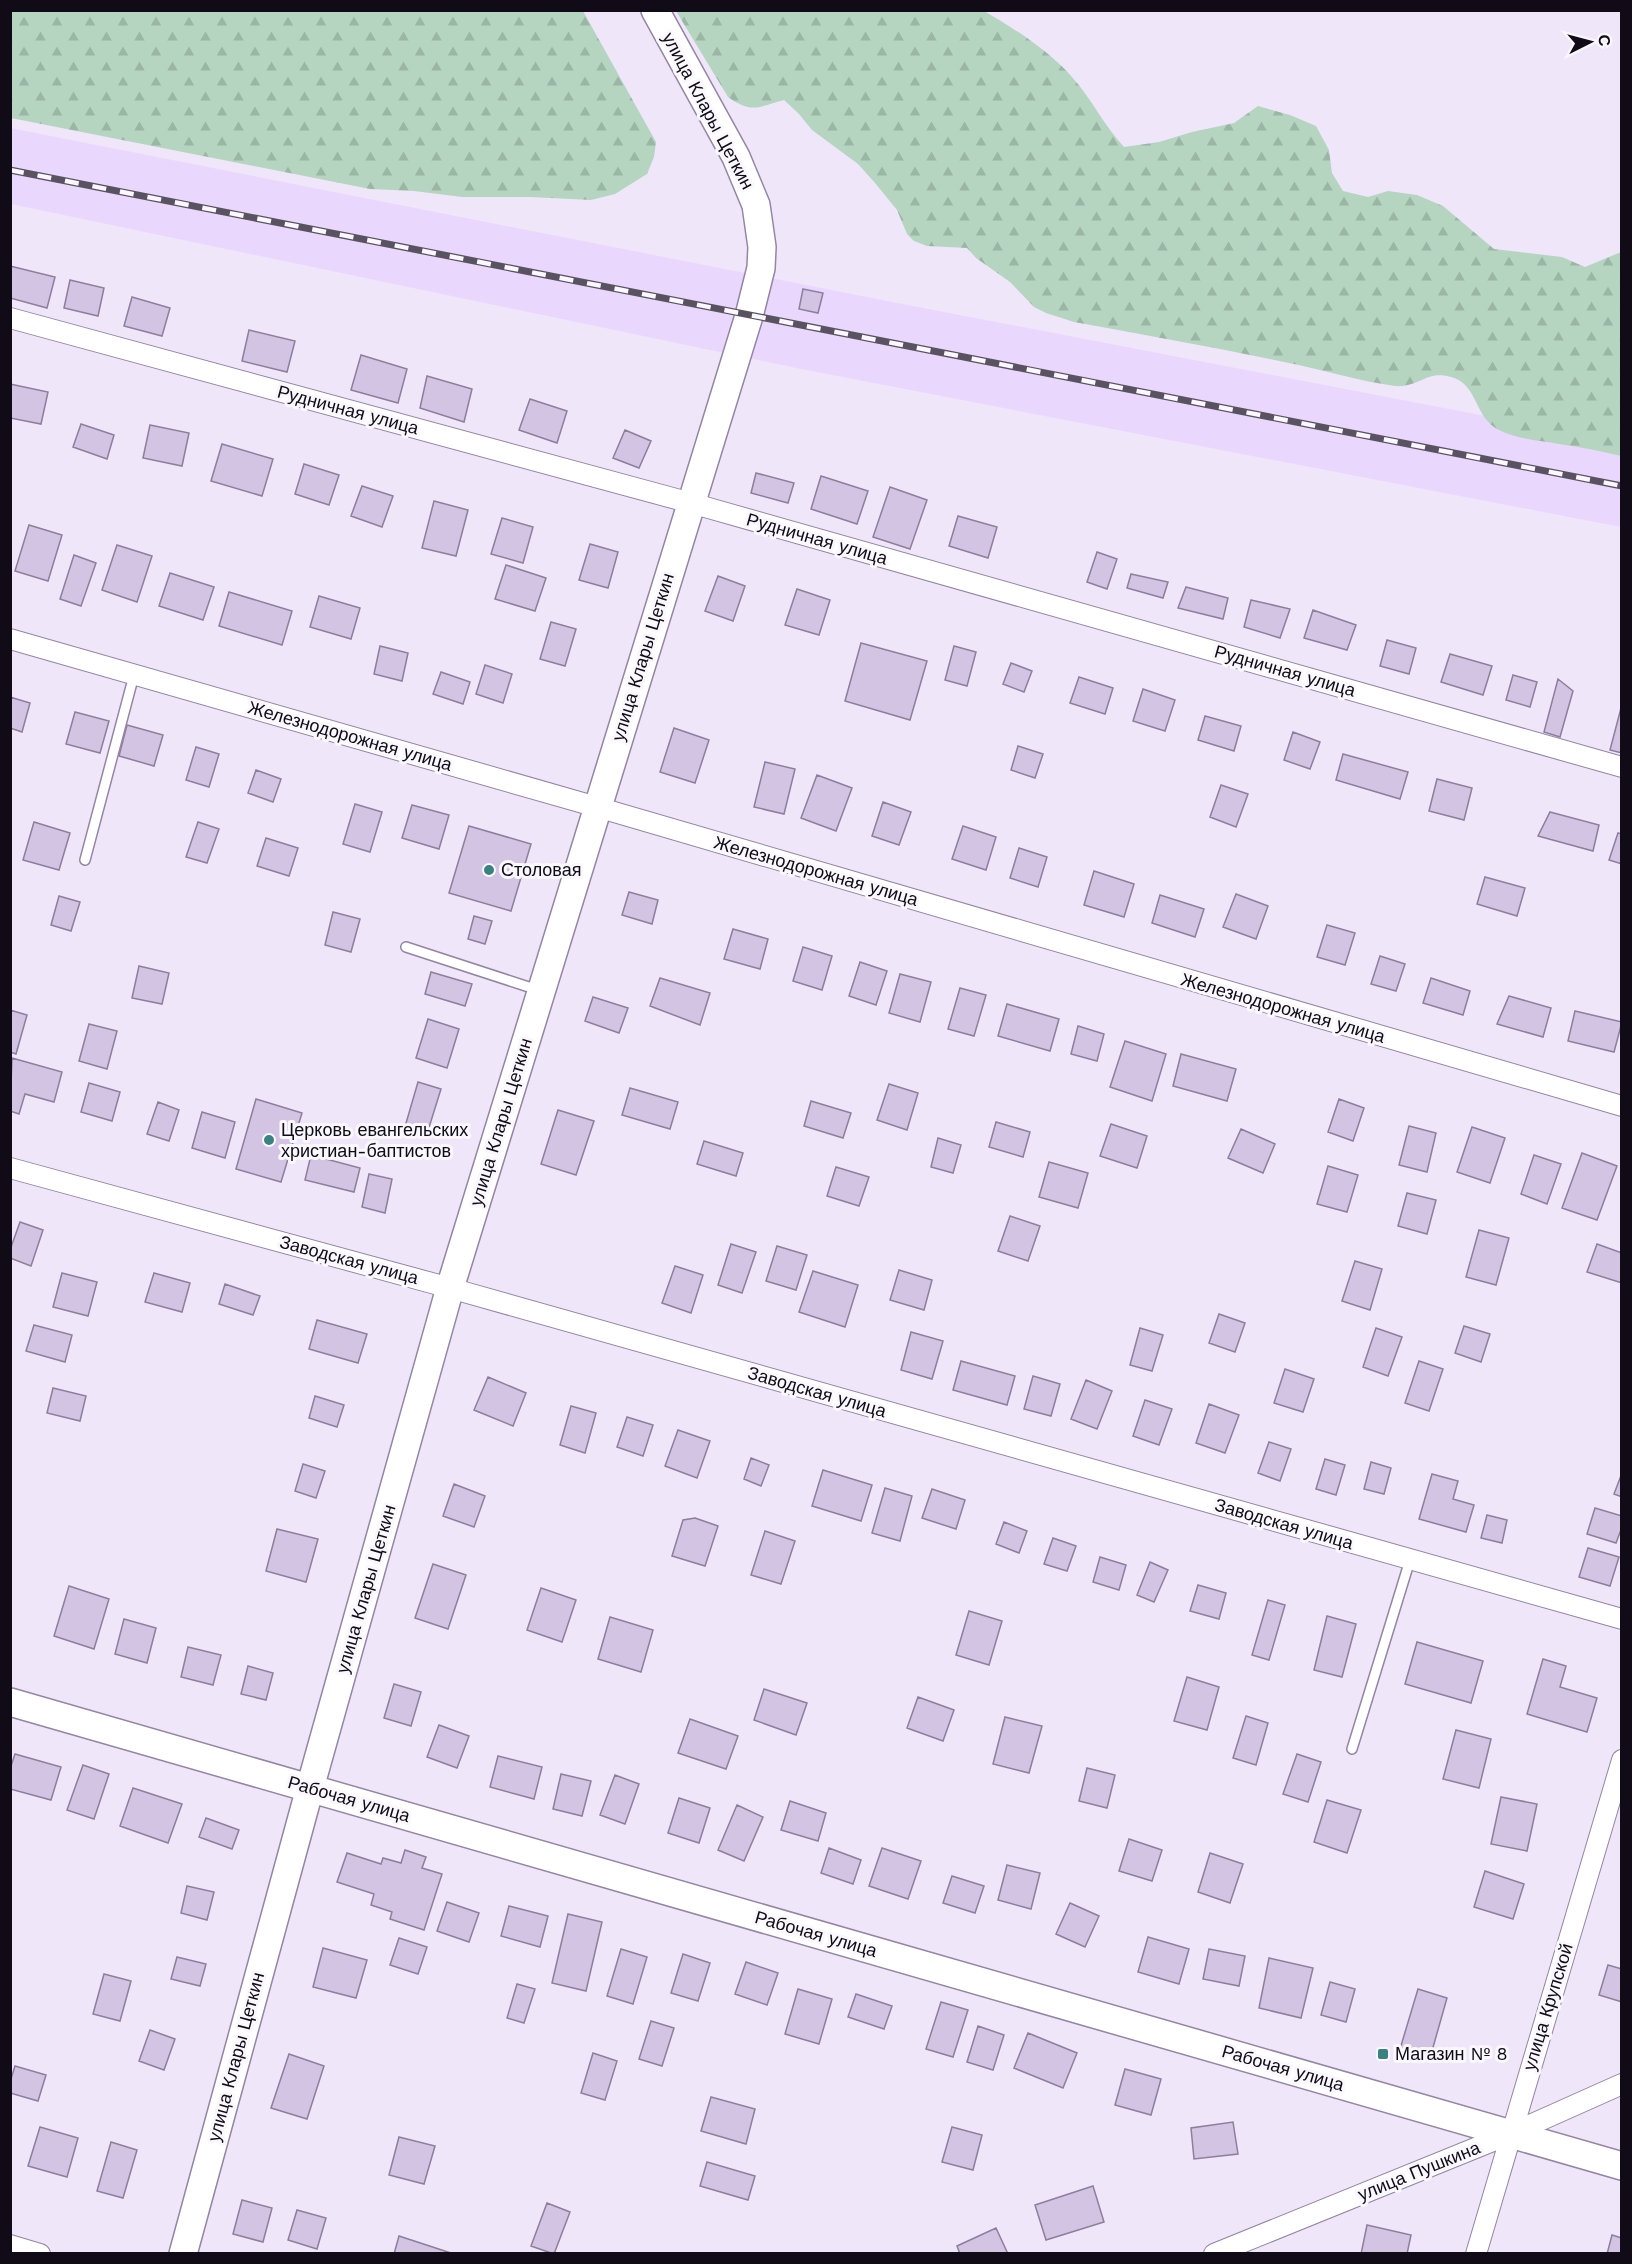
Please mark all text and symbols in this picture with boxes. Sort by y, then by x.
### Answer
north arrow [1560,12,1620,72]
street label: улица Клары Цеткин [658,29,759,193]
text: С [1594,34,1615,48]
street label: Рудничная улица [275,381,422,439]
street label: Рудничная улица [744,508,891,569]
street label: улица Клары Цеткин [607,570,678,743]
street label: Рудничная улица [1212,640,1359,701]
street label: Железнодорожная улица [246,696,456,775]
street label: Железнодорожная улица [712,831,922,910]
place label: Столовая [501,859,582,880]
marker: Столовая [482,863,496,877]
street label: Железнодорожная улица [1179,968,1389,1047]
street label: улица Клары Цеткин [465,1035,536,1208]
place label: Церковь евангельских христиан-баптистов [281,1119,468,1161]
marker: Церковь евангельских христиан-баптистов [262,1133,276,1147]
street label: Заводская улица [277,1231,422,1288]
street label: Заводская улица [746,1362,890,1422]
street label: Заводская улица [1213,1494,1357,1554]
street label: улица Клары Цеткин [331,1502,400,1676]
street label: Рабочая улица [286,1771,414,1826]
street label: Рабочая улица [753,1906,881,1961]
street label: улица Крупской [1518,1941,1577,2073]
street label: улица Клары Цеткин [203,1970,268,2144]
street label: Рабочая улица [1220,2040,1348,2095]
place label: Магазин № 8 [1395,2043,1508,2064]
marker: Магазин № 8 [1376,2047,1390,2061]
street label: улица Пушкина [1355,2136,1484,2205]

